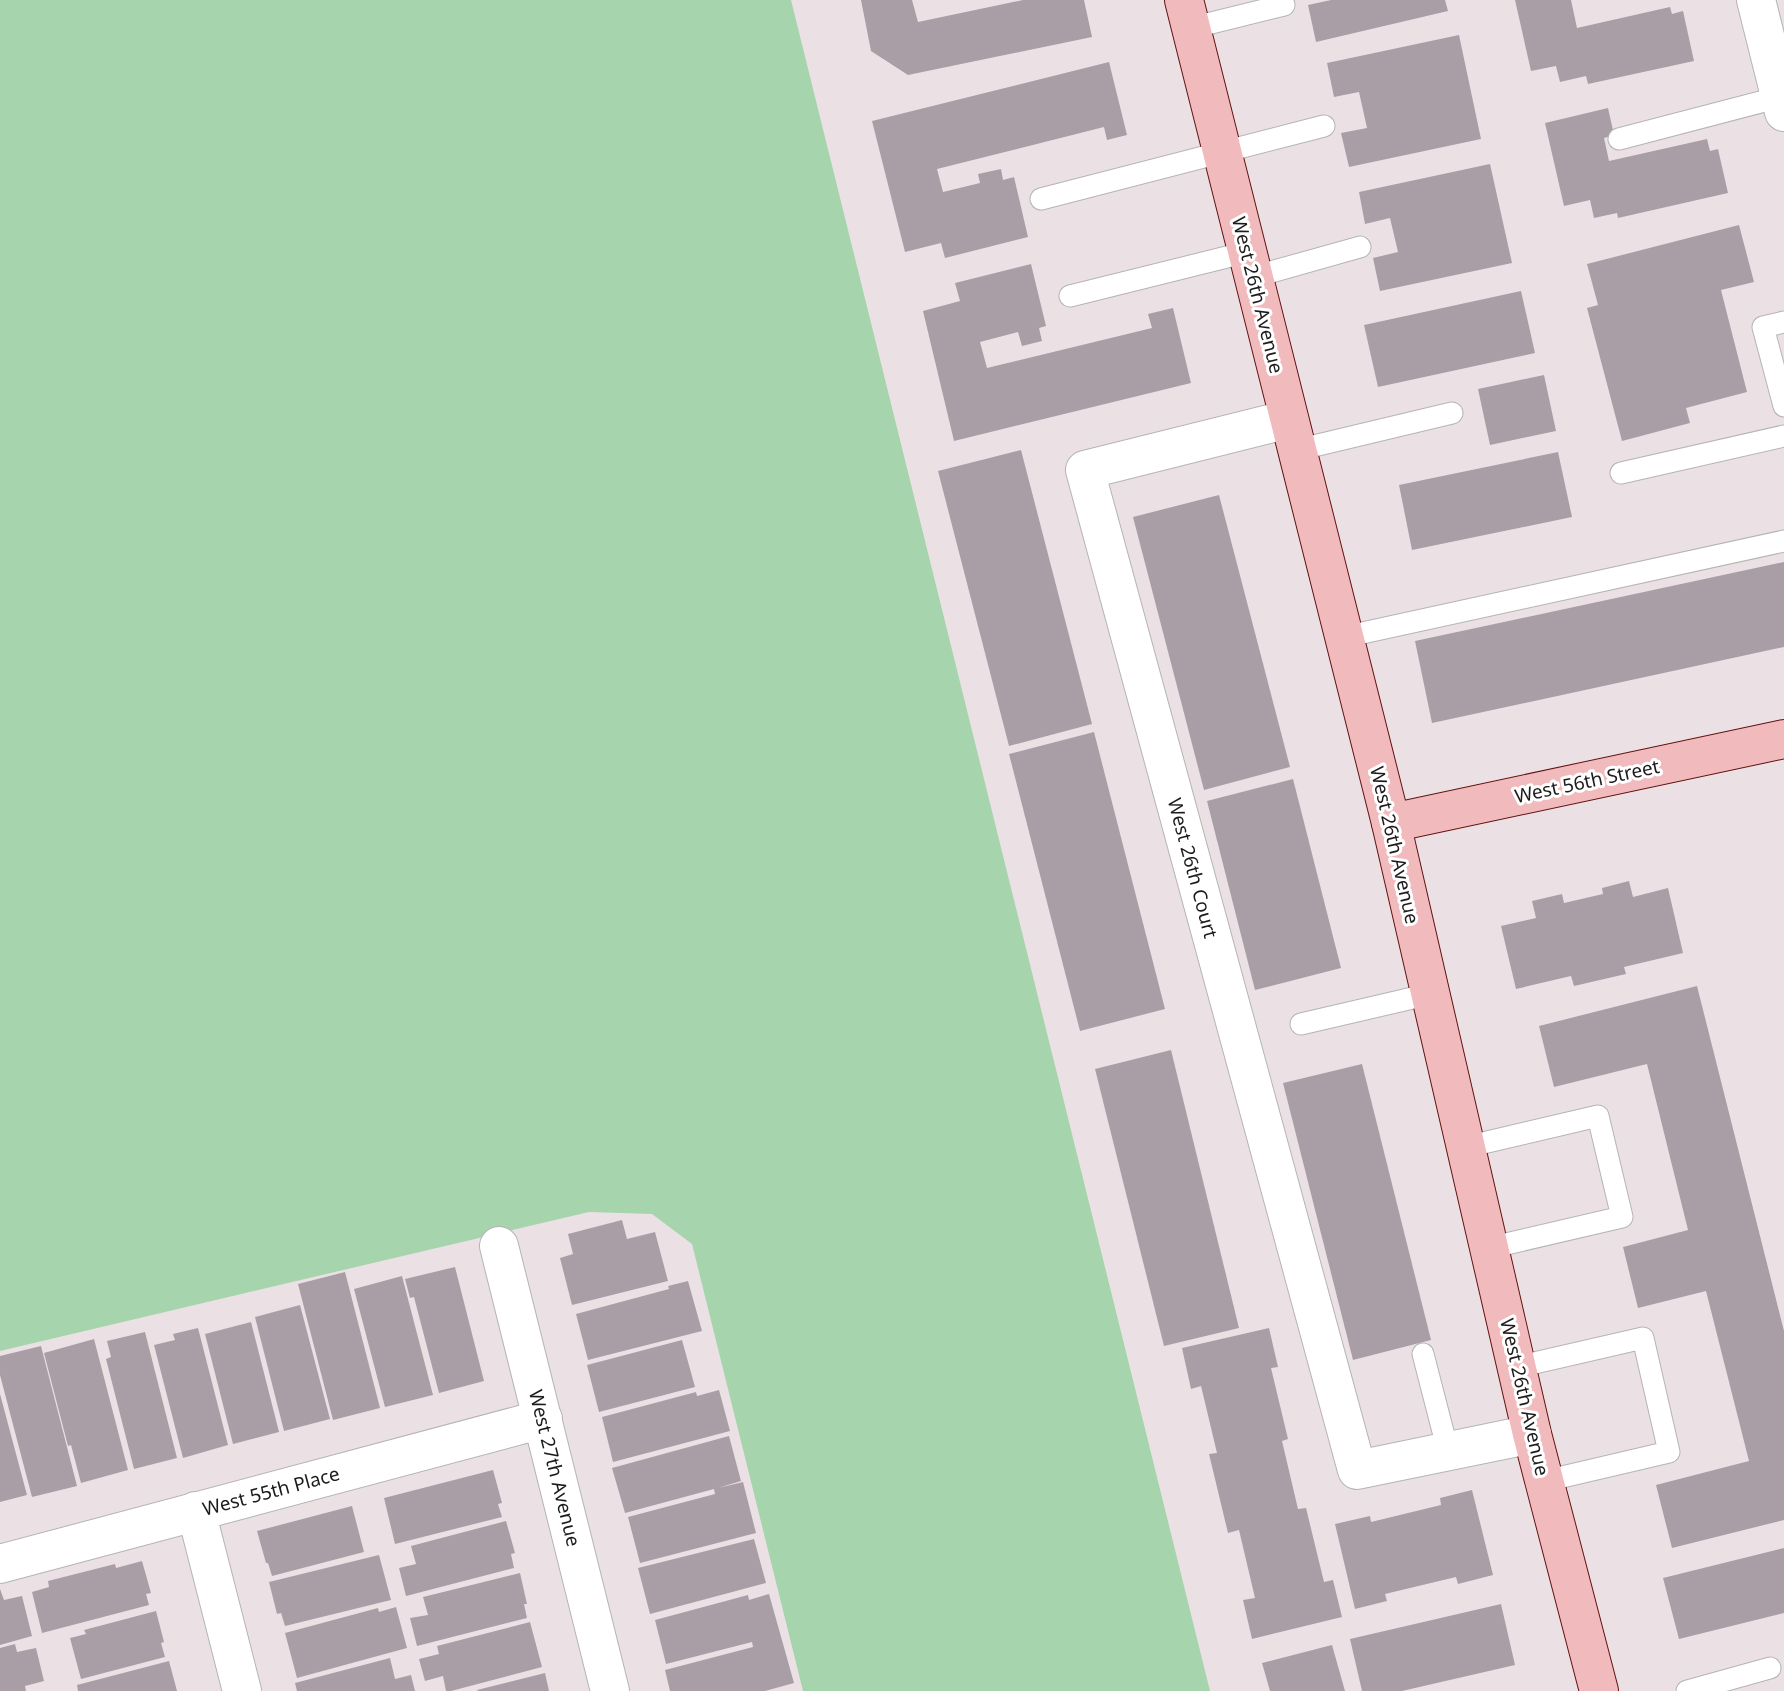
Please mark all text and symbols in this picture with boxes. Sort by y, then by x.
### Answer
street label: West 26th Avenue [1226,214,1290,376]
street label: West 56th Street [1512,753,1662,809]
street label: West 26th Avenue [1364,764,1426,926]
street label: West 26th Court [1162,795,1224,941]
street label: West 26th Avenue [1494,1316,1556,1478]
street label: West 27th Avenue [523,1387,587,1549]
street label: West 55th Place [199,1460,343,1522]

